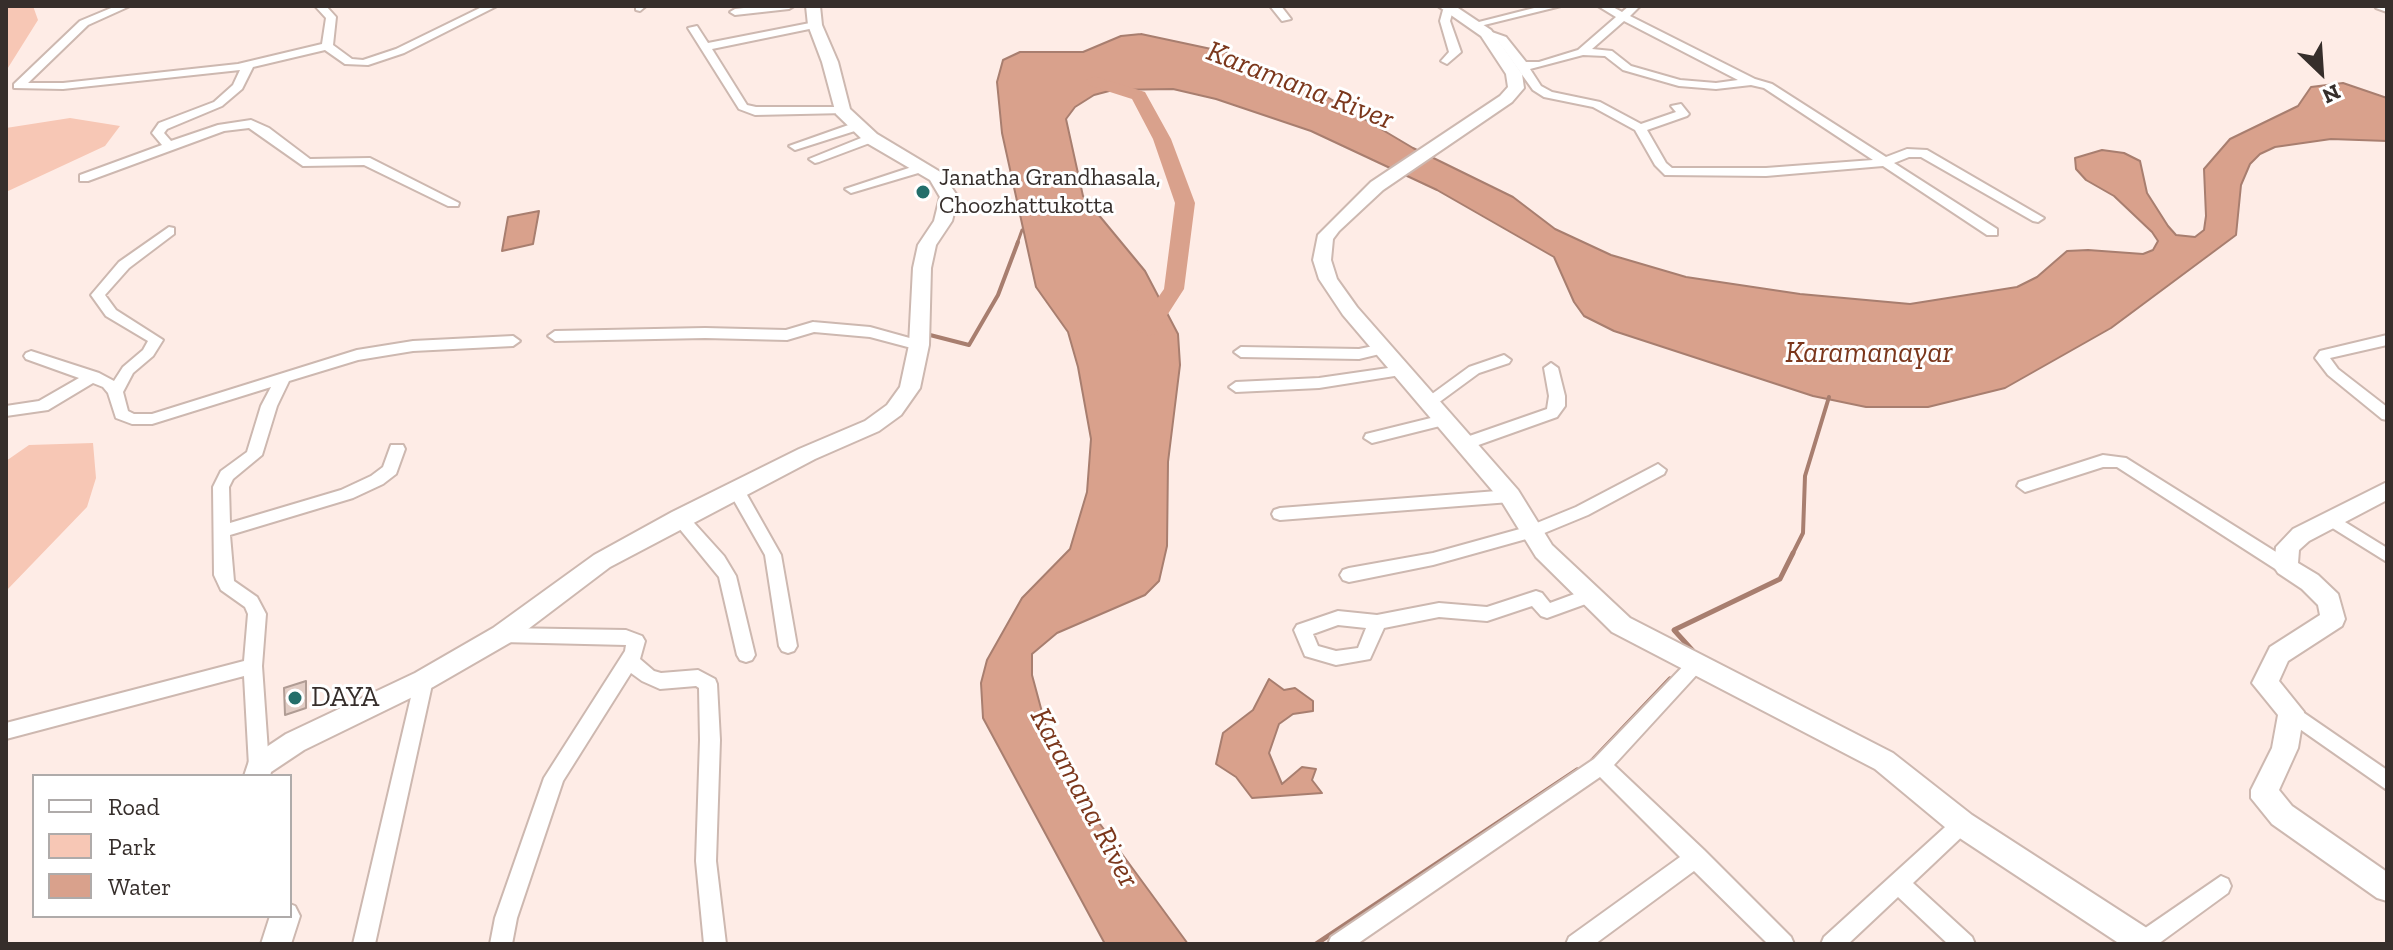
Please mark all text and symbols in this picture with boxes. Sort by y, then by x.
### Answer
north arrow [2281,32,2361,112]
water label: Karamana River [1201,34,1399,138]
text: N [2318,78,2345,110]
place label: Janatha Grandhasala, Choozhattukotta [939,164,1161,220]
marker: Janatha Grandhasala, Choozhattukotta [914,183,932,201]
water label: Karamanayar [1785,335,1953,371]
place label: DAYA [311,681,379,715]
marker: DAYA [286,689,304,707]
water label: Karamana River [1022,702,1146,894]
legend [32,774,292,918]
text: Road [108,792,160,821]
text: Park [108,832,156,861]
text: Water [108,872,171,901]

